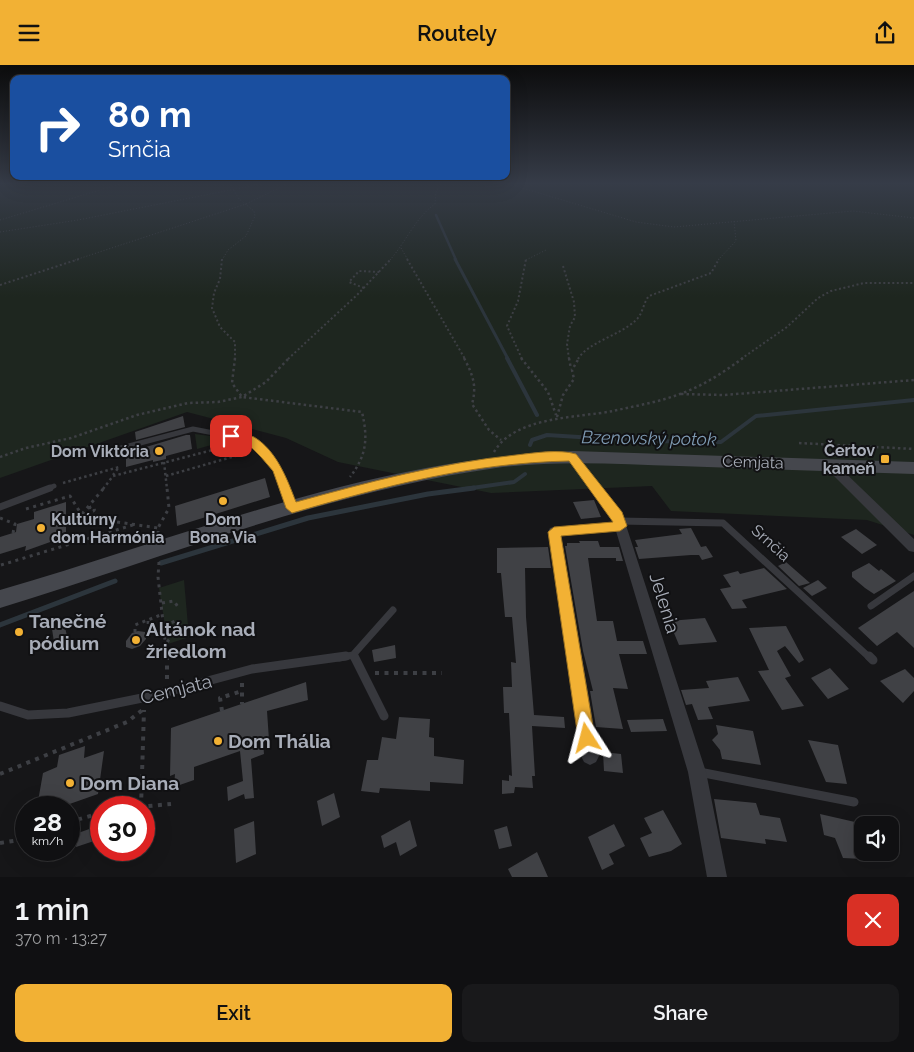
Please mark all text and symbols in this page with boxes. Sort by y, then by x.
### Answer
icon: menu [15,19,43,47]
icon: share [871,19,899,47]
text: Routely [417,20,497,46]
text: 80 m [108,94,192,135]
icon: right [25,95,90,160]
text: Srnčia [108,136,171,162]
pin [210,415,252,457]
icon: arrive [217,422,245,450]
water label: Bzenovský potok [581,426,717,450]
place label: Čertov kameň [823,440,875,478]
place label: Dom Viktória [51,442,149,461]
marker: Dom Viktória [153,445,165,457]
street label: Cemjata [722,451,784,473]
marker: Čertov kameň [879,453,891,465]
marker: Dom Bona Via [217,495,229,507]
place label: Kultúrny dom Harmónia [51,510,164,547]
place label: Dom Bona Via [190,510,256,547]
street label: Srnčia [748,521,794,565]
marker: Kultúrny dom Harmónia [35,522,47,534]
street label: Jelenia [645,570,685,636]
place label: Tanečné pódium [29,610,106,654]
place label: Altánok nad žriedlom [146,618,256,662]
marker: Tanečné pódium [13,626,25,638]
marker: Altánok nad žriedlom [130,634,142,646]
street label: Cemjata [138,670,214,708]
position arrow [560,711,612,763]
place label: Dom Thália [228,730,331,752]
marker: Dom Thália [212,735,224,747]
place label: Dom Diana [80,772,179,794]
marker: Dom Diana [64,777,76,789]
speed limit sign: 30 [90,796,155,861]
text: 28 [33,807,62,837]
map controls [854,816,899,861]
button: sound [854,816,899,861]
text: km/h [32,834,63,848]
text: 1 min [15,892,90,927]
button: close [847,894,899,946]
text: 370 m · 13:27 [15,929,107,948]
button: Exit [15,984,452,1042]
button: Share [462,984,899,1042]

